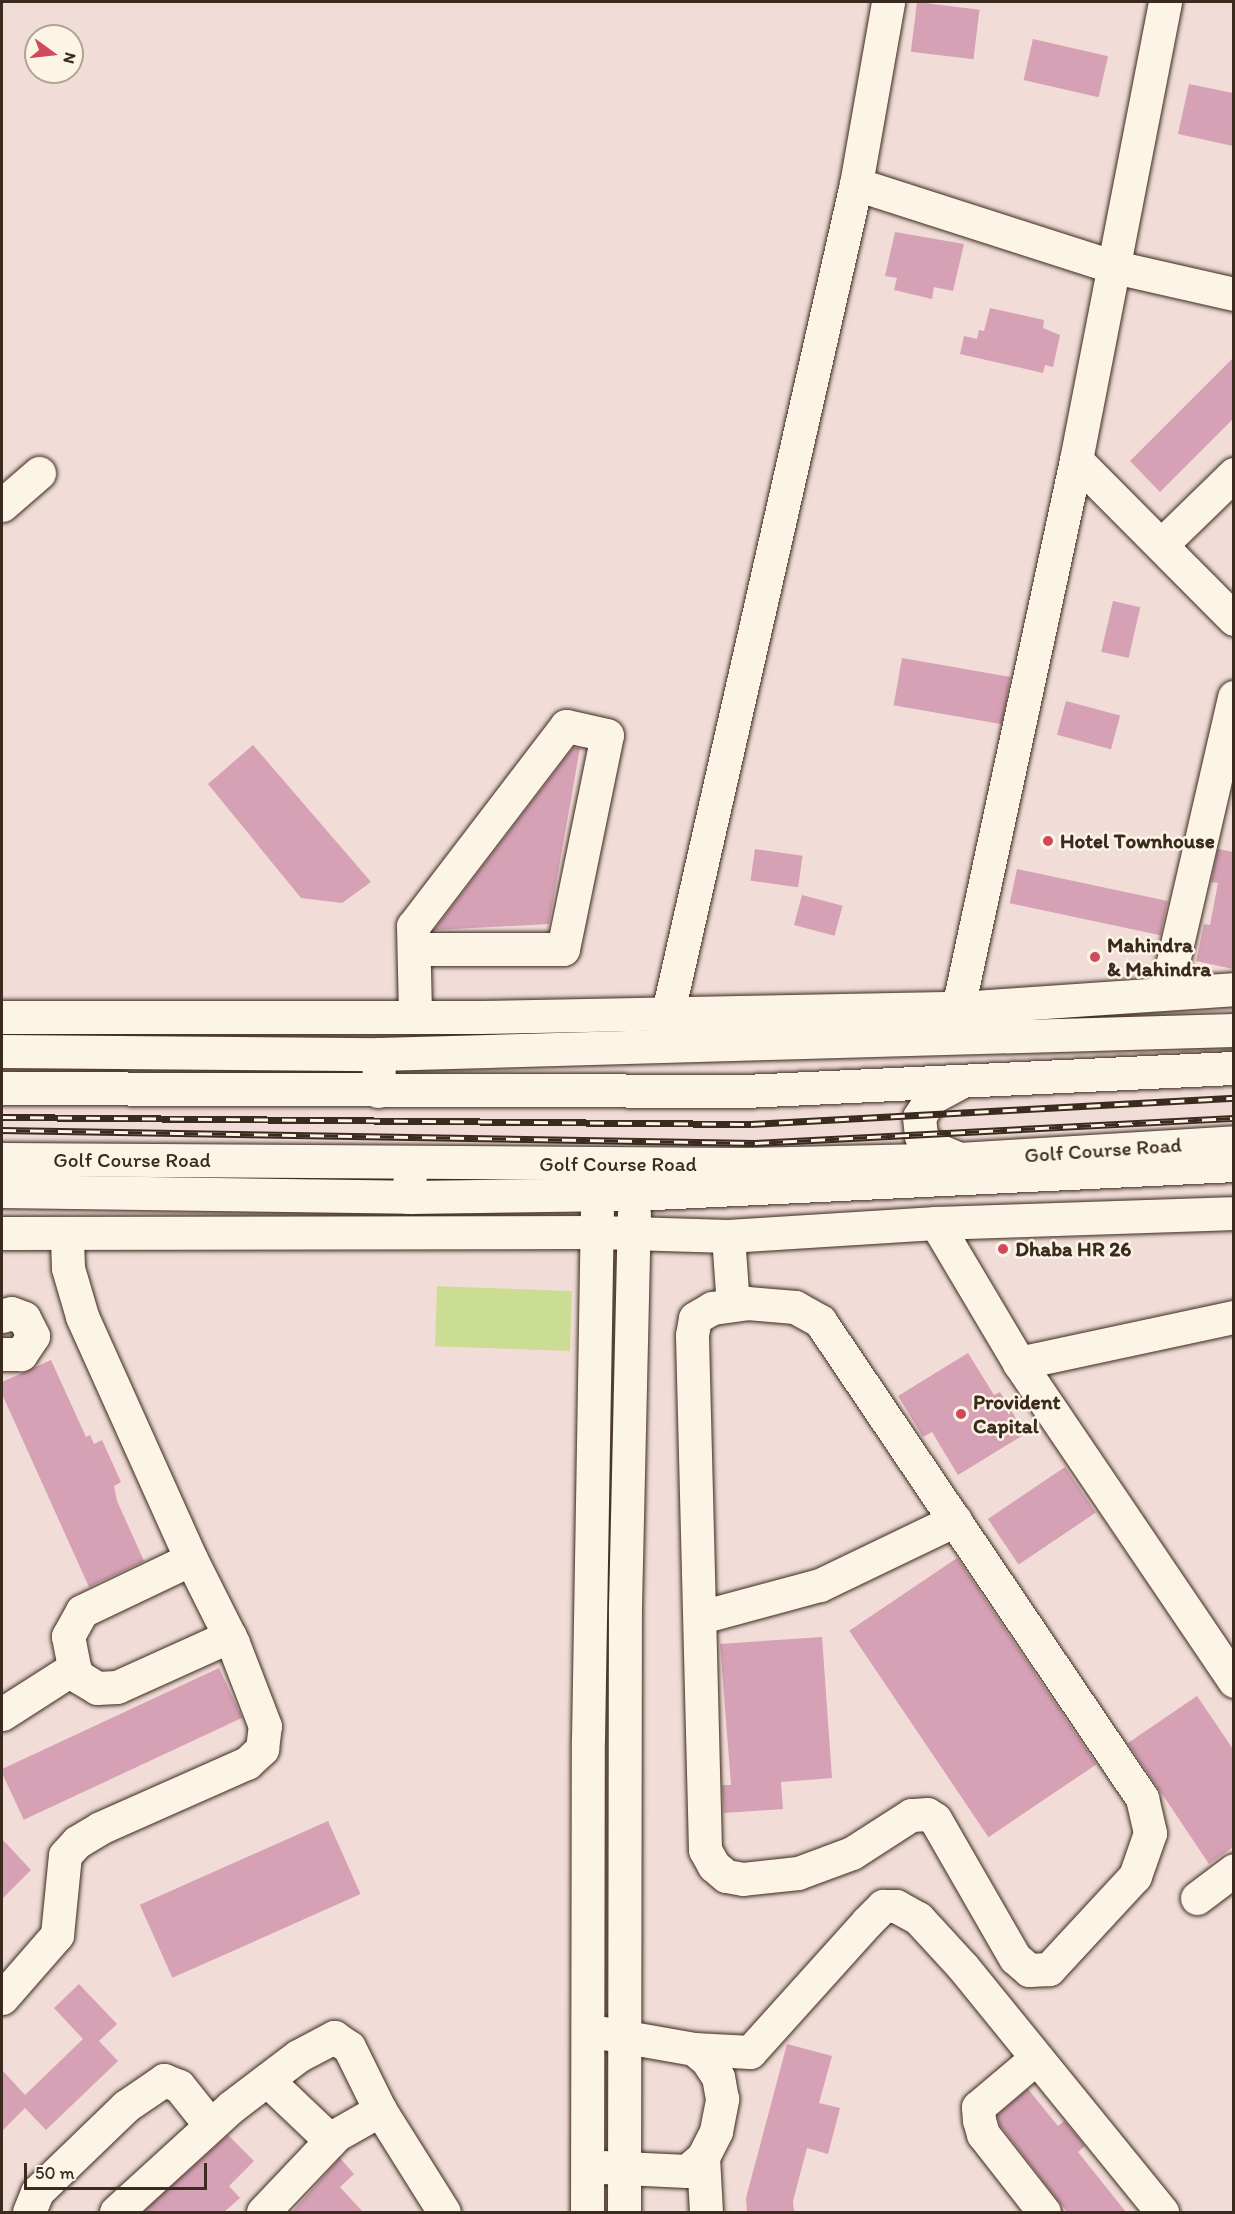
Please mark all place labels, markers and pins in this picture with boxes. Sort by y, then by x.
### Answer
place label: Hotel Townhouse [1060,828,1213,854]
marker: Hotel Townhouse [1041,834,1055,848]
place label: Mahindra & Mahindra [1107,932,1211,982]
marker: Mahindra & Mahindra [1088,950,1102,964]
place label: Dhaba HR 26 [1015,1236,1132,1262]
marker: Dhaba HR 26 [996,1242,1010,1256]
place label: Provident Capital [973,1389,1060,1439]
marker: Provident Capital [954,1407,968,1421]

